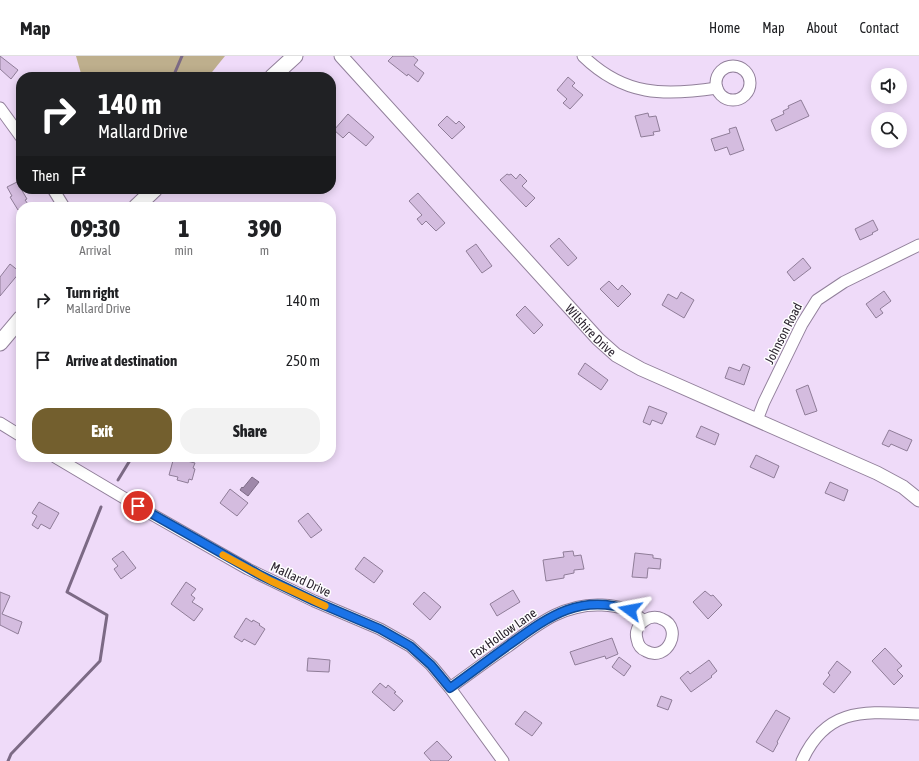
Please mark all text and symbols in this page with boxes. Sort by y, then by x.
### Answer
text: Map [20,17,51,39]
text: Home [709,20,740,36]
text: Map [762,20,785,36]
text: About [807,20,838,36]
text: Contact [860,20,899,36]
map controls [871,68,907,148]
button: sound [871,68,907,104]
icon: right [32,88,84,140]
text: 140 m [98,88,161,120]
button: search [871,112,907,148]
text: Mallard Drive [98,121,188,142]
icon: arrive [68,164,90,186]
text: Then [32,167,60,184]
text: 09:30 [71,215,120,242]
text: 1 [178,215,189,242]
text: 390 [248,215,281,242]
text: Arrival [79,243,111,258]
text: min [174,243,193,258]
text: m [260,243,269,258]
text: Turn right [66,284,119,301]
icon: right [32,289,54,311]
text: 140 m [286,292,320,309]
street label: Johnson Road [762,300,805,366]
text: Mallard Drive [66,301,131,316]
street label: Wilshire Drive [562,301,619,360]
icon: arrive [32,349,54,371]
text: Arrive at destination [66,352,177,369]
text: 250 m [286,352,320,369]
button: Exit [32,408,172,454]
button: Share [180,408,320,454]
pin [121,489,155,523]
icon: arrive [127,495,149,517]
street label: Mallard Drive [268,559,333,600]
position arrow [609,589,651,631]
street label: Fox Hollow Lane [467,605,539,662]

